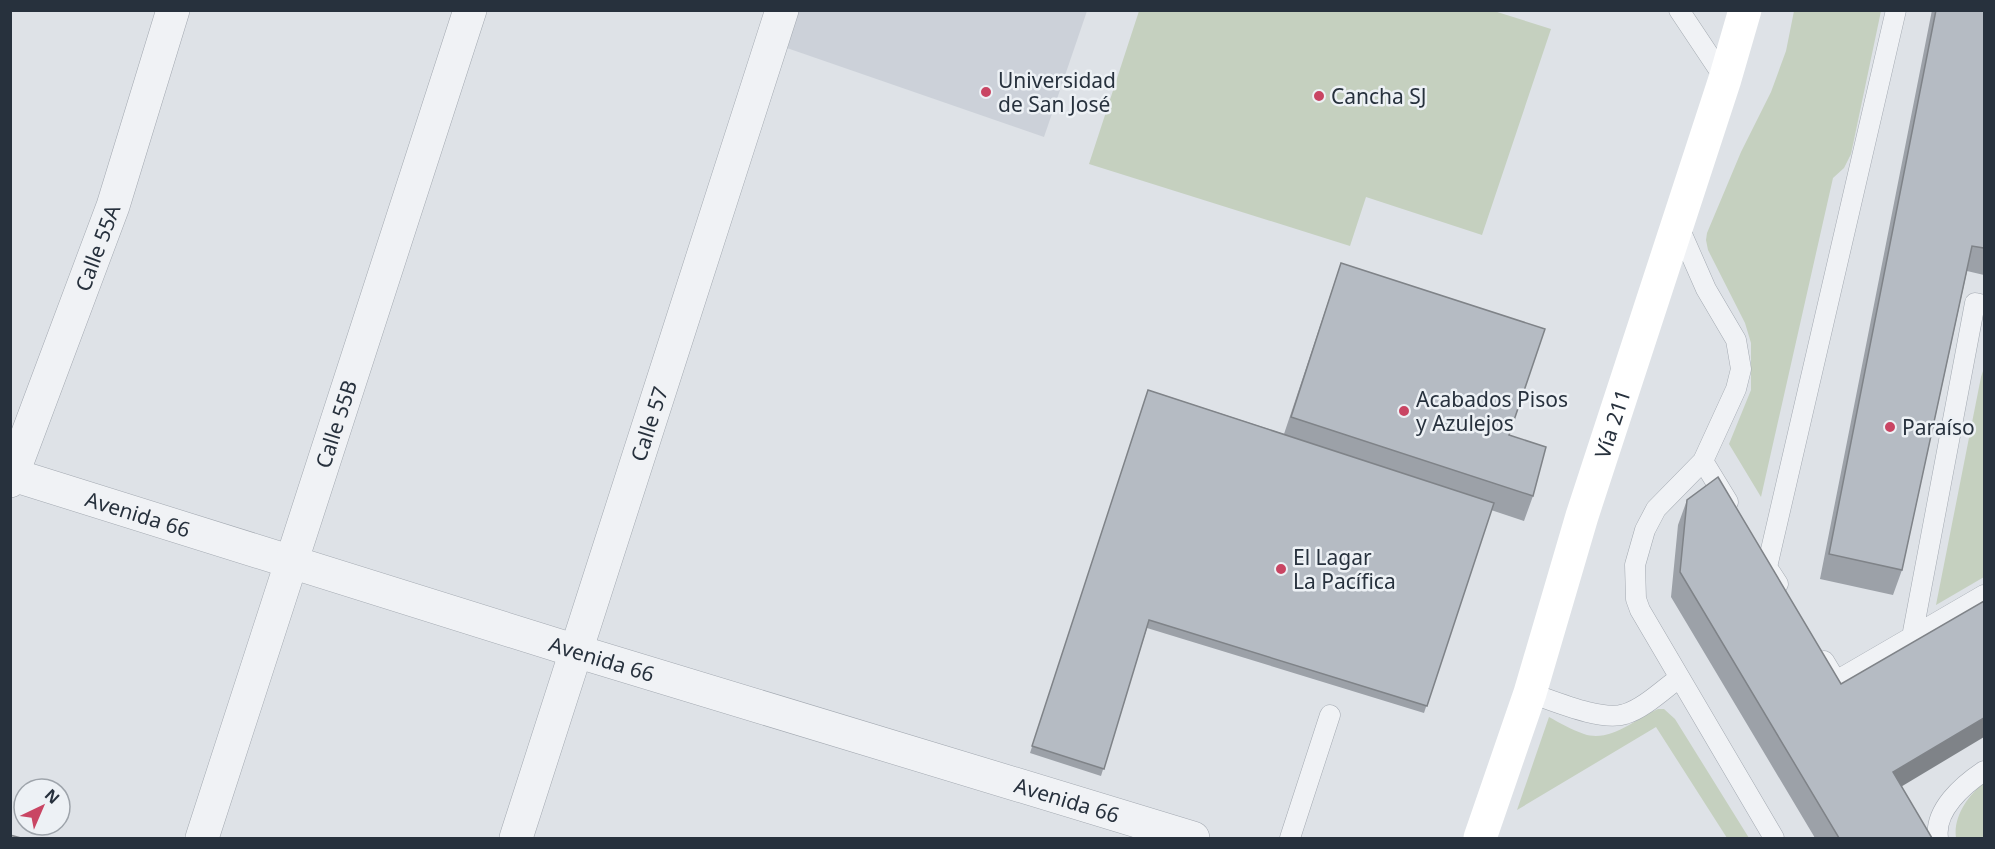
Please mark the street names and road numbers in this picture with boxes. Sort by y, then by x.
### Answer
street label: Calle 55A [68,200,127,295]
street label: Calle 55B [309,377,363,472]
street label: Calle 57 [624,383,674,465]
street label: Vía 211 [1588,385,1637,462]
street label: Avenida 66 [82,484,194,544]
street label: Avenida 66 [546,629,658,688]
street label: Avenida 66 [1011,771,1123,829]

